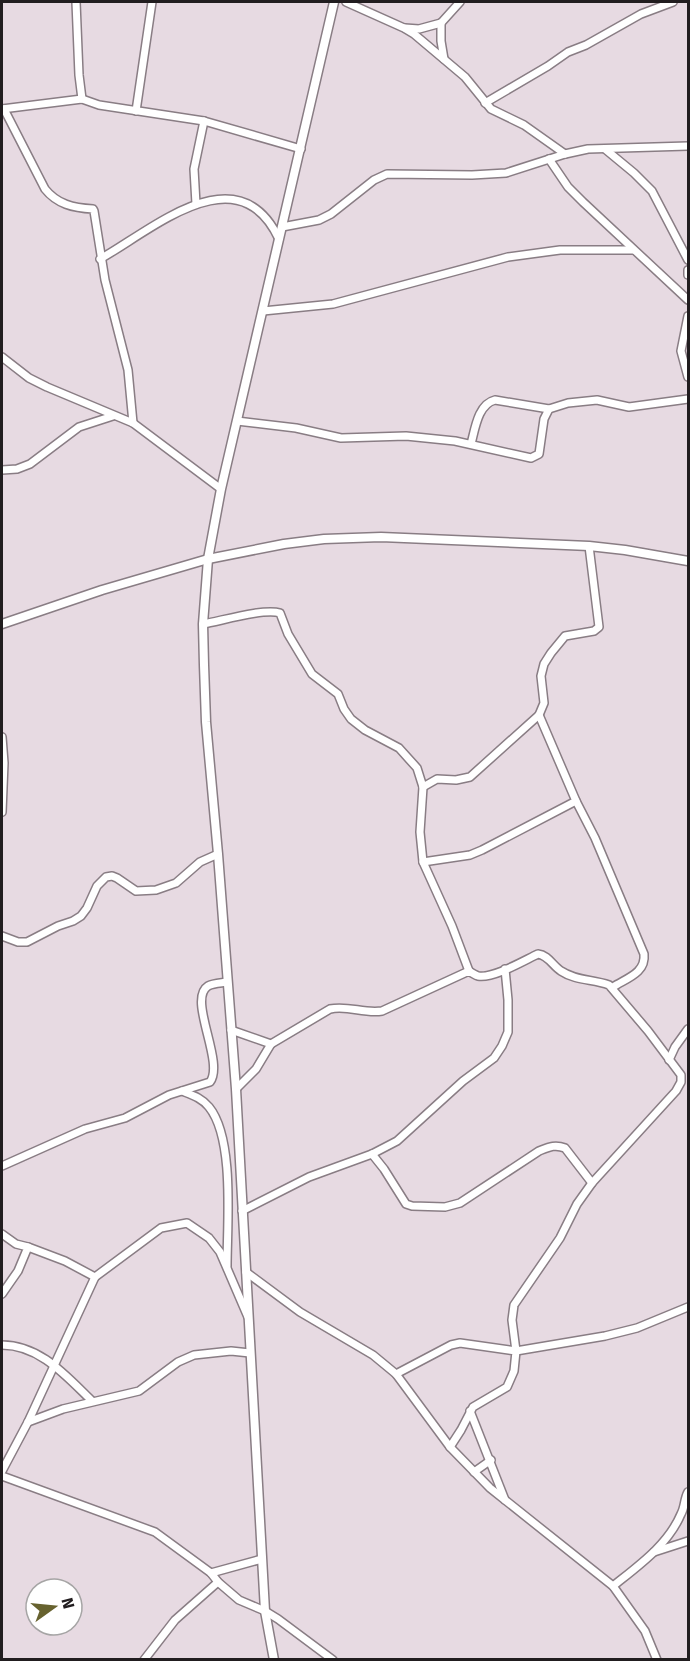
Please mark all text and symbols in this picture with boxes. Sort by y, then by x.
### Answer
north arrow [24,1577,84,1637]
text: N [57,1596,79,1611]

